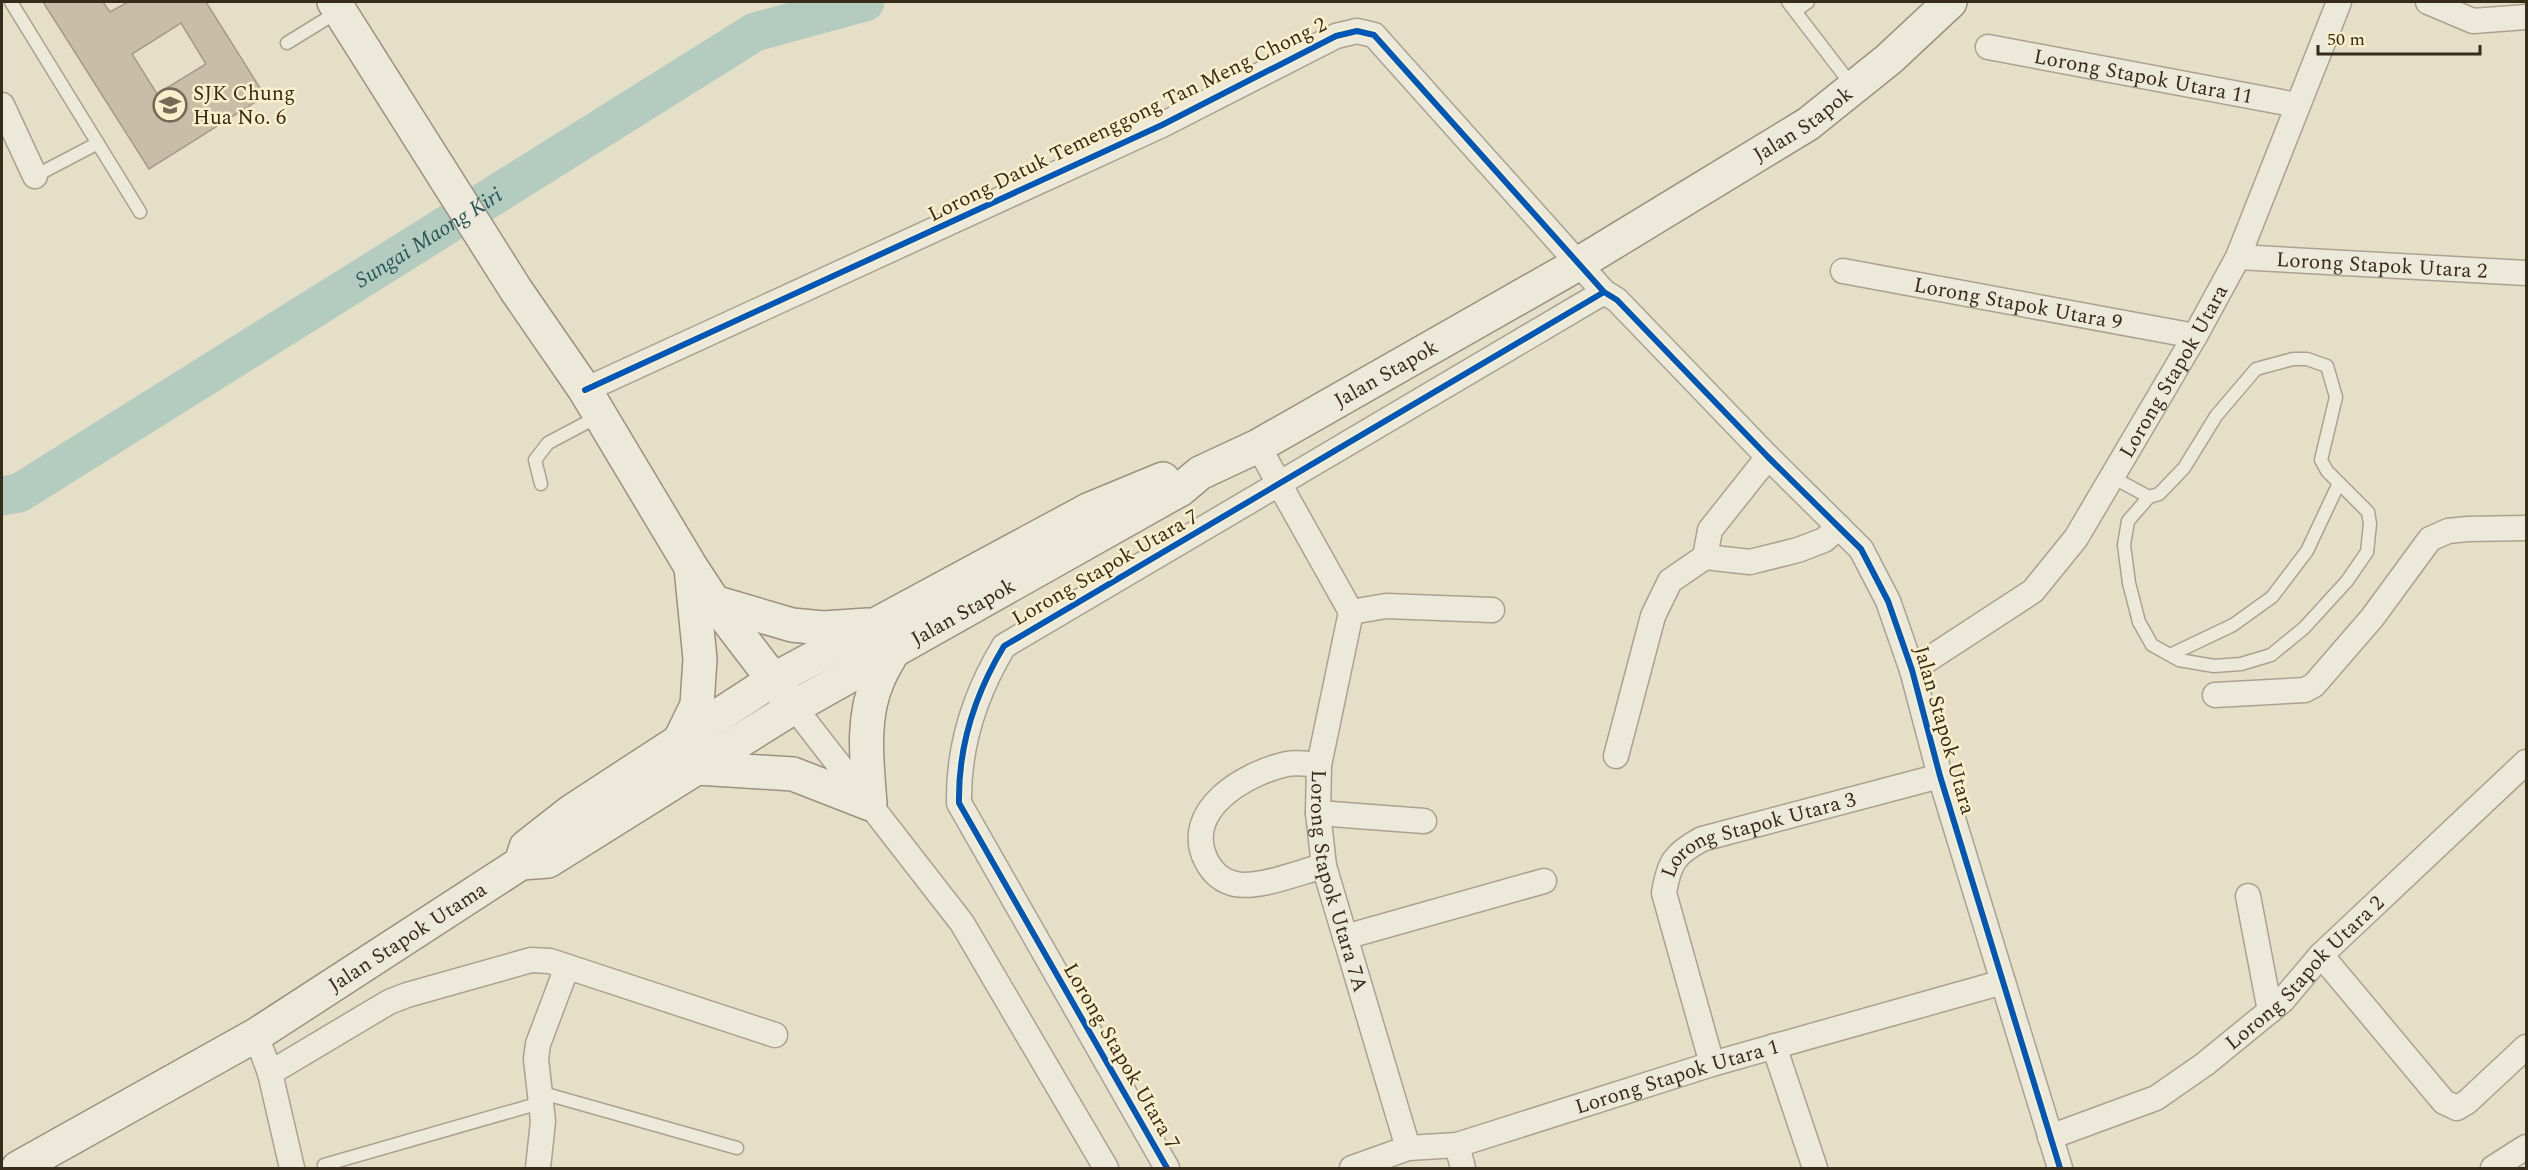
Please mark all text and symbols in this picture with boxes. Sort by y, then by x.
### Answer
street label: Lorong Datuk Temenggong Tan Meng Chong 2 [923,9,1332,231]
scale bar [2318,18,2480,56]
text: 50 m [2327,26,2365,53]
street label: Lorong Stapok Utara 11 [2031,41,2255,113]
place label: SJK Chung Hua No. 6 [193,78,295,134]
street label: Jalan Stapok [1747,79,1861,171]
school or university icon: SJK Chung Hua No. 6 [152,87,188,123]
water label: Sungai Maong Kiri [349,179,509,297]
street label: Lorong Stapok Utara 2 [2275,244,2488,288]
street label: Lorong Stapok Utara 9 [1911,269,2125,339]
street label: Lorong Stapok Utara [2111,278,2237,465]
street label: Jalan Stapok [1328,331,1445,417]
street label: Lorong Stapok Utara 7 [1006,501,1205,635]
street label: Jalan Stapok [905,570,1022,655]
street label: Jalan Stapok Utara [1905,642,1984,819]
street label: Lorong Stapok Utara 7A [1301,769,1376,996]
street label: Lorong Stapok Utara 3 [1653,784,1860,882]
street label: Jalan Stapok Utama [322,874,494,1001]
street label: Lorong Stapok Utara 2 [2218,888,2392,1058]
street label: Lorong Stapok Utara 7 [1054,957,1188,1156]
street label: Lorong Stapok Utara 1 [1571,1031,1783,1123]

